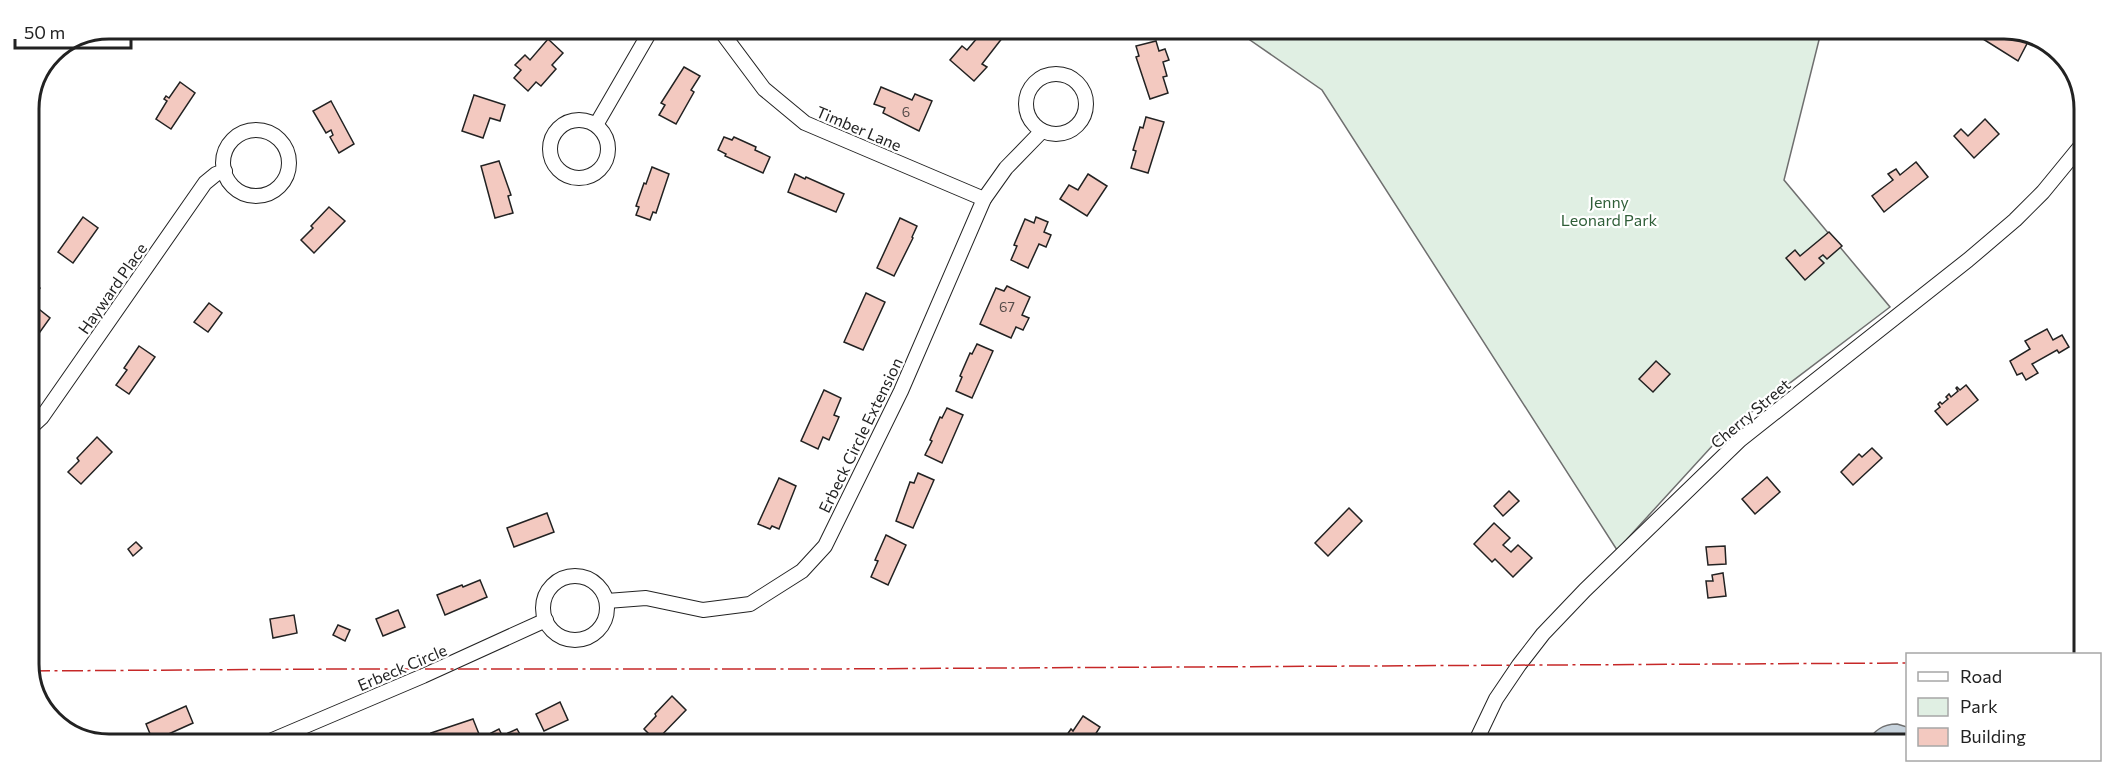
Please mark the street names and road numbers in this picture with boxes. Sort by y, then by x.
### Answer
street label: Timber Lane [813,102,905,154]
street label: Hayward Place [74,239,150,337]
street label: Erbeck Circle Extension [814,354,906,516]
street label: Cherry Street [1706,374,1794,452]
street label: Erbeck Circle [355,640,449,694]

